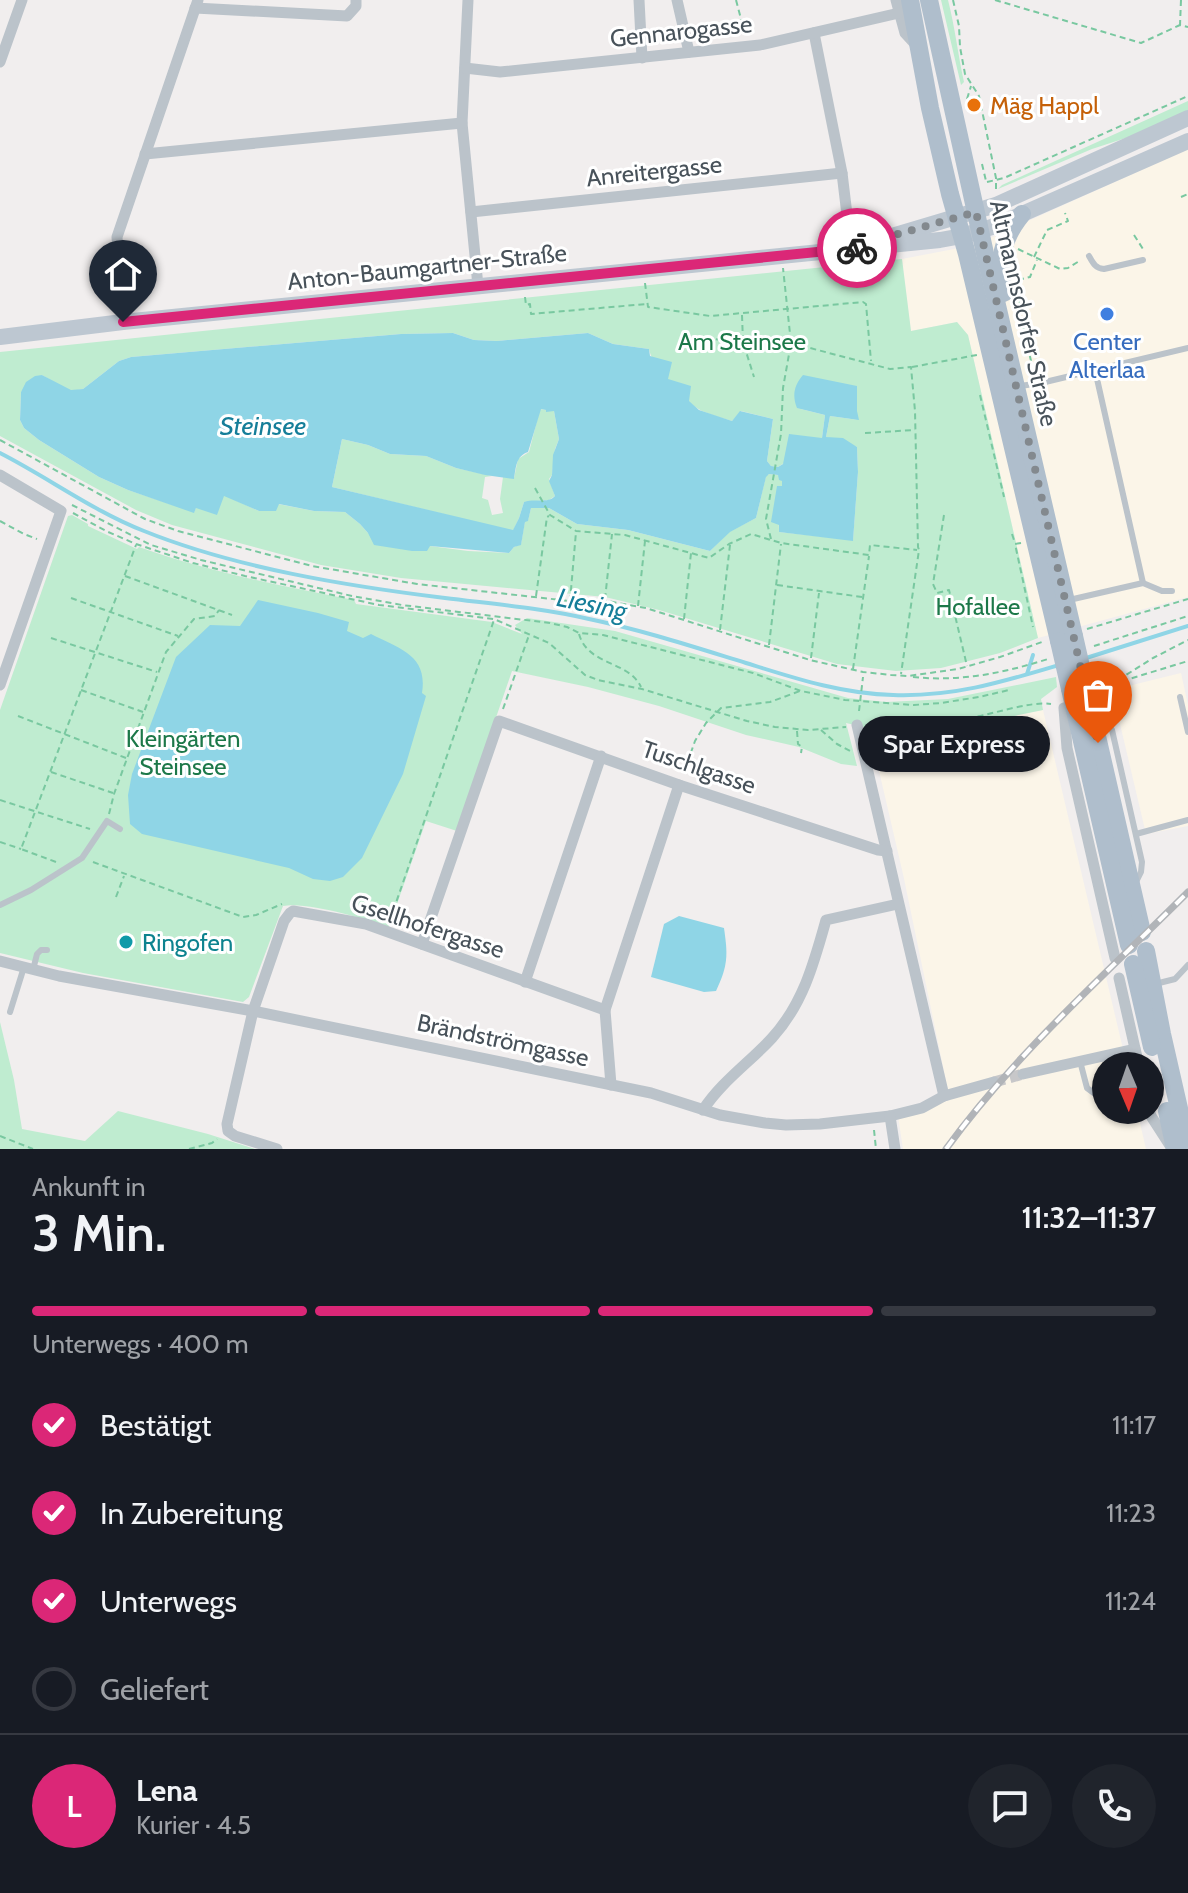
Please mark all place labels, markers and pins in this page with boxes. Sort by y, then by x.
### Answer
place label: Mäg Happl [990,91,1099,120]
marker: Mäg Happl [965,96,983,114]
pin [89,240,157,322]
marker: Center Alterlaa [1098,305,1116,323]
place label: Center Alterlaa [1069,327,1146,384]
pin [1064,661,1132,743]
callout: Spar Express [858,715,1050,771]
place label: Ringofen [142,928,233,957]
marker: Ringofen [117,933,135,951]

